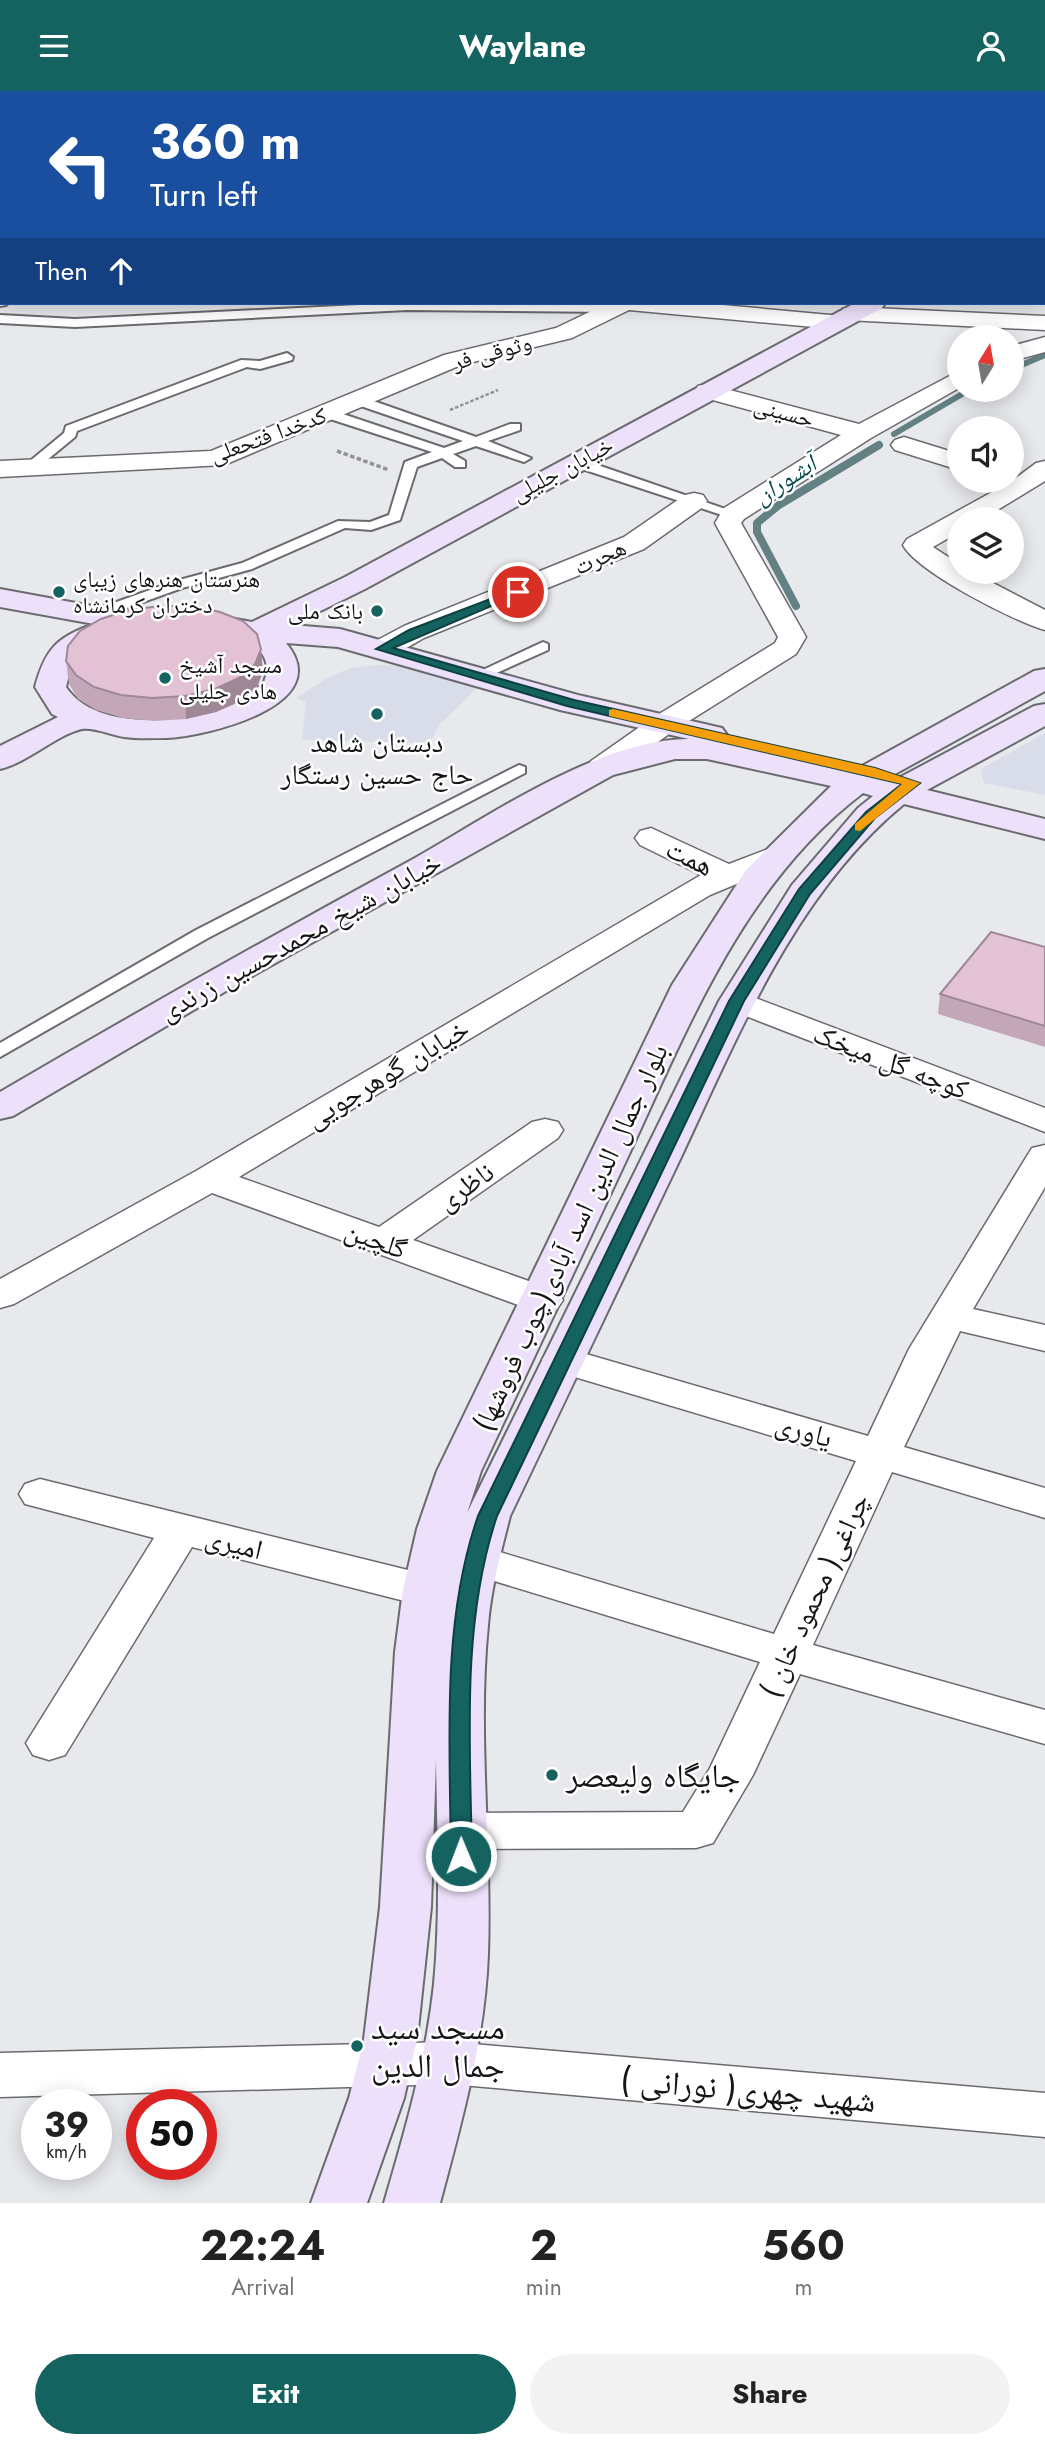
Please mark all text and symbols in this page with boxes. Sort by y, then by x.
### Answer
text: Waylane [459,23,586,69]
icon: menu [35,27,73,65]
icon: person [972,27,1010,65]
text: 360 m [150,107,301,177]
icon: left [35,119,126,210]
text: Turn left [150,172,257,218]
text: Then [35,252,88,290]
icon: ahead [102,252,140,290]
street label: وثوقی فر [448,325,535,379]
north arrow [947,325,1024,403]
map controls [947,325,1024,584]
street label: حسینی [750,388,818,436]
street label: کدخدا فتحعلی [205,398,332,472]
button: sound [947,416,1024,493]
street label: خیابان جلیلی [505,428,619,510]
water label: آبشوران [746,443,828,513]
button: layers [947,507,1024,584]
street label: هجرت [568,530,632,584]
place label: هنرستان هنرهای زیبای دختران کرمانشاه [73,562,260,622]
pin [488,562,548,622]
icon: arrive [499,573,537,611]
marker: هنرستان هنرهای زیبای دختران کرمانشاه [51,584,67,600]
place label: بانک ملی [288,594,363,628]
marker: بانک ملی [369,603,385,619]
place label: مسجد آشیخ هادی جلیلی [179,648,282,708]
marker: مسجد آشیخ هادی جلیلی [157,670,173,686]
marker: دبستان شاهد حاج حسین رستگار [369,706,385,722]
place label: دبستان شاهد حاج حسین رستگار [280,722,473,795]
street label: همت [659,828,721,887]
street label: خیابان شیخ محمدحسین زرندی [151,842,449,1031]
street label: خیابان گوهرجویی [298,1008,477,1139]
street label: کوچه گل میخک [807,1013,975,1110]
street label: بلوار جمال الدین اسد آبادی(چوب فروشها) [462,1037,678,1438]
street label: ناظری [428,1152,502,1221]
street label: گلچین [339,1209,413,1270]
street label: یاوری [770,1403,837,1458]
street label: چراغی( محمود خان ) [749,1487,880,1704]
street label: امیری [201,1517,267,1570]
place label: جایگاه ولیعصر [565,1752,741,1799]
marker: جایگاه ولیعصر [544,1767,560,1783]
position arrow [424,1819,498,1893]
place label: مسجد سید جمال الدین [371,2004,505,2089]
marker: مسجد سید جمال الدین [349,2038,365,2054]
street label: شهید چهری( نورانی ) [618,2055,878,2124]
speed limit sign: 50 [126,2089,217,2180]
text: 39 [44,2100,89,2150]
text: km/h [46,2139,87,2165]
text: 22:24 [200,2215,326,2276]
text: 2 [530,2215,558,2276]
text: 560 [762,2215,845,2276]
text: Arrival [231,2270,295,2304]
text: min [526,2270,562,2304]
text: m [794,2270,812,2304]
button: Exit [35,2354,516,2434]
button: Share [530,2354,1010,2434]

